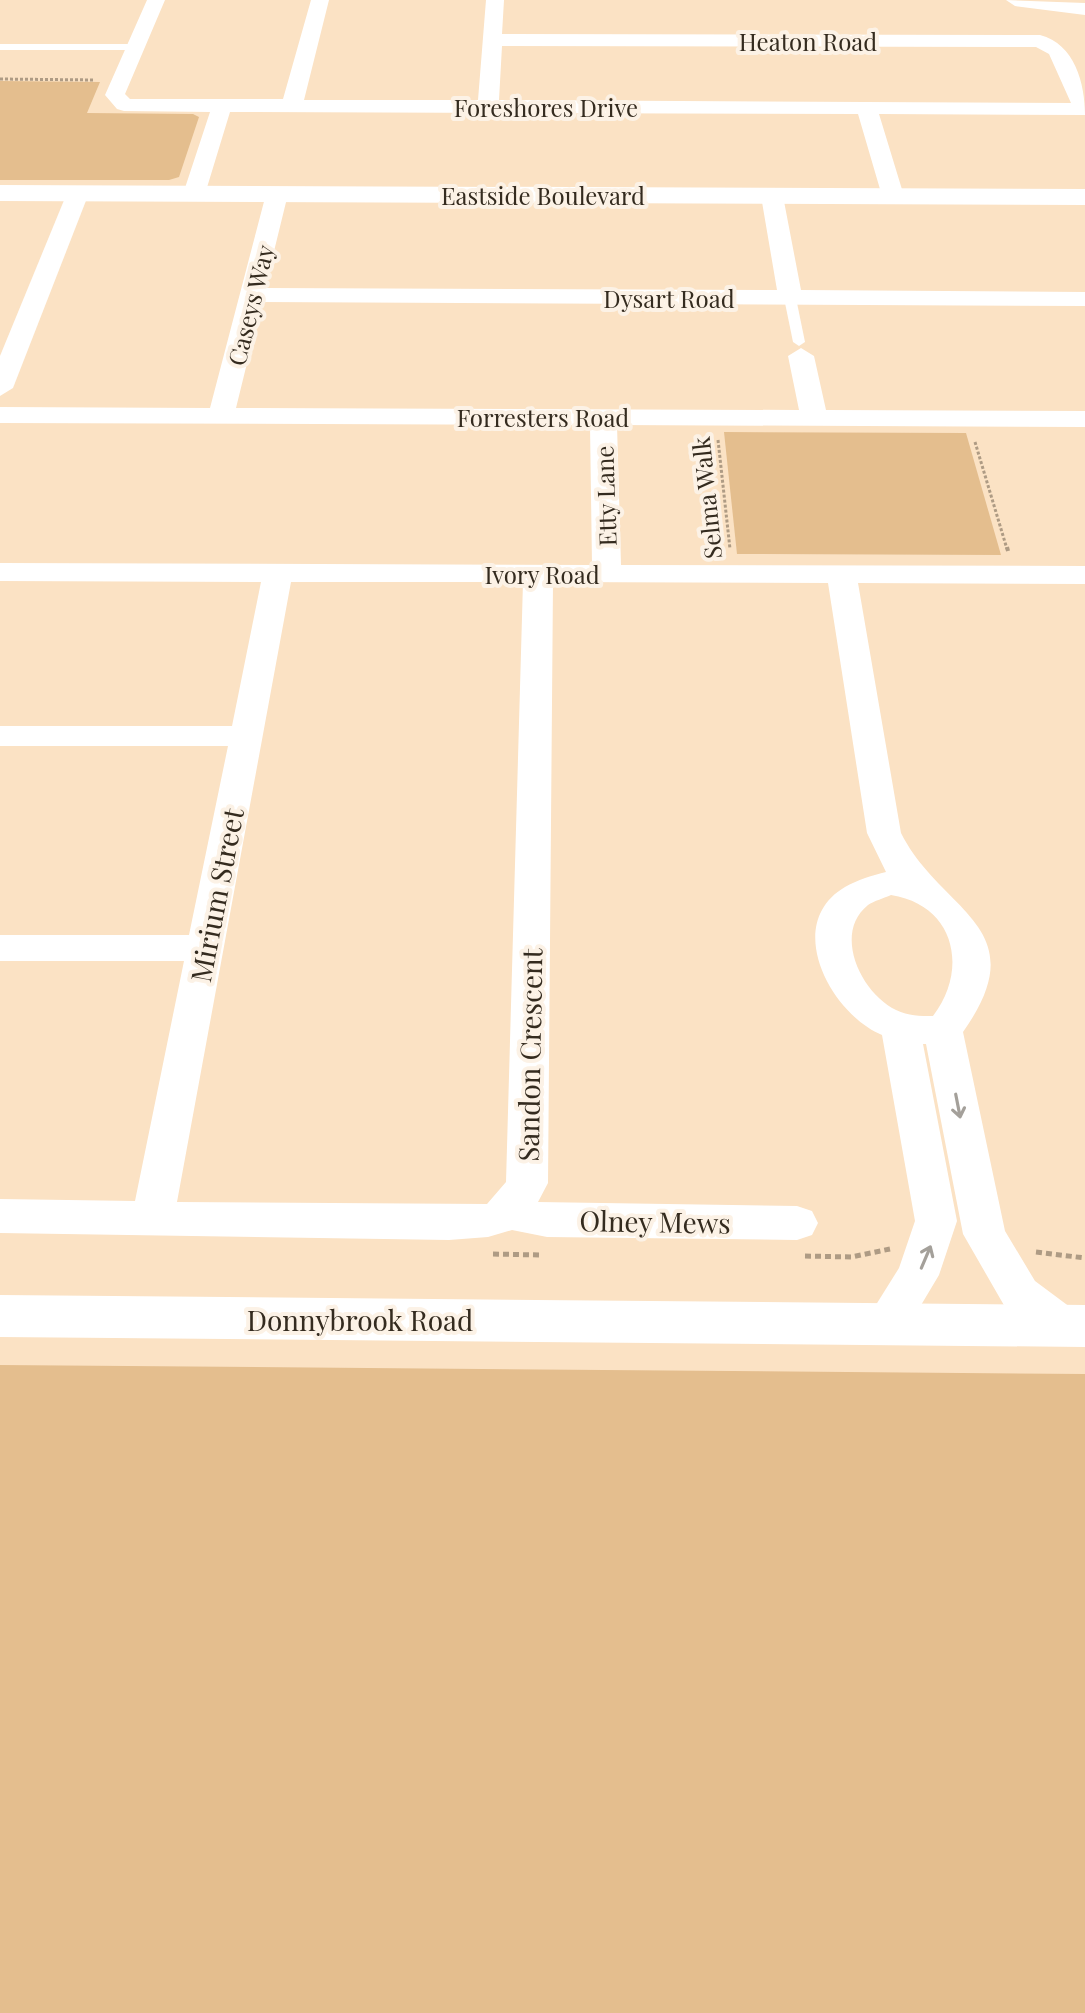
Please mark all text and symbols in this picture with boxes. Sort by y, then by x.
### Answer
street label: Heaton Road [739,25,877,57]
street label: Foreshores Drive [454,91,638,123]
street label: Eastside Boulevard [441,179,645,211]
street label: Caseys Way [220,241,280,369]
street label: Dysart Road [603,282,735,314]
street label: Forresters Road [457,401,629,433]
street label: Selma Walk [684,435,728,561]
street label: Etty Lane [587,445,623,547]
street label: Ivory Road [484,558,600,590]
street label: Mirium Street [181,804,251,985]
street label: Sandon Crescent [509,947,549,1162]
one-way arrow [952,1093,967,1118]
street label: Olney Mews [579,1201,731,1241]
one-way arrow [920,1246,934,1270]
street label: Donnybrook Road [247,1301,473,1338]

